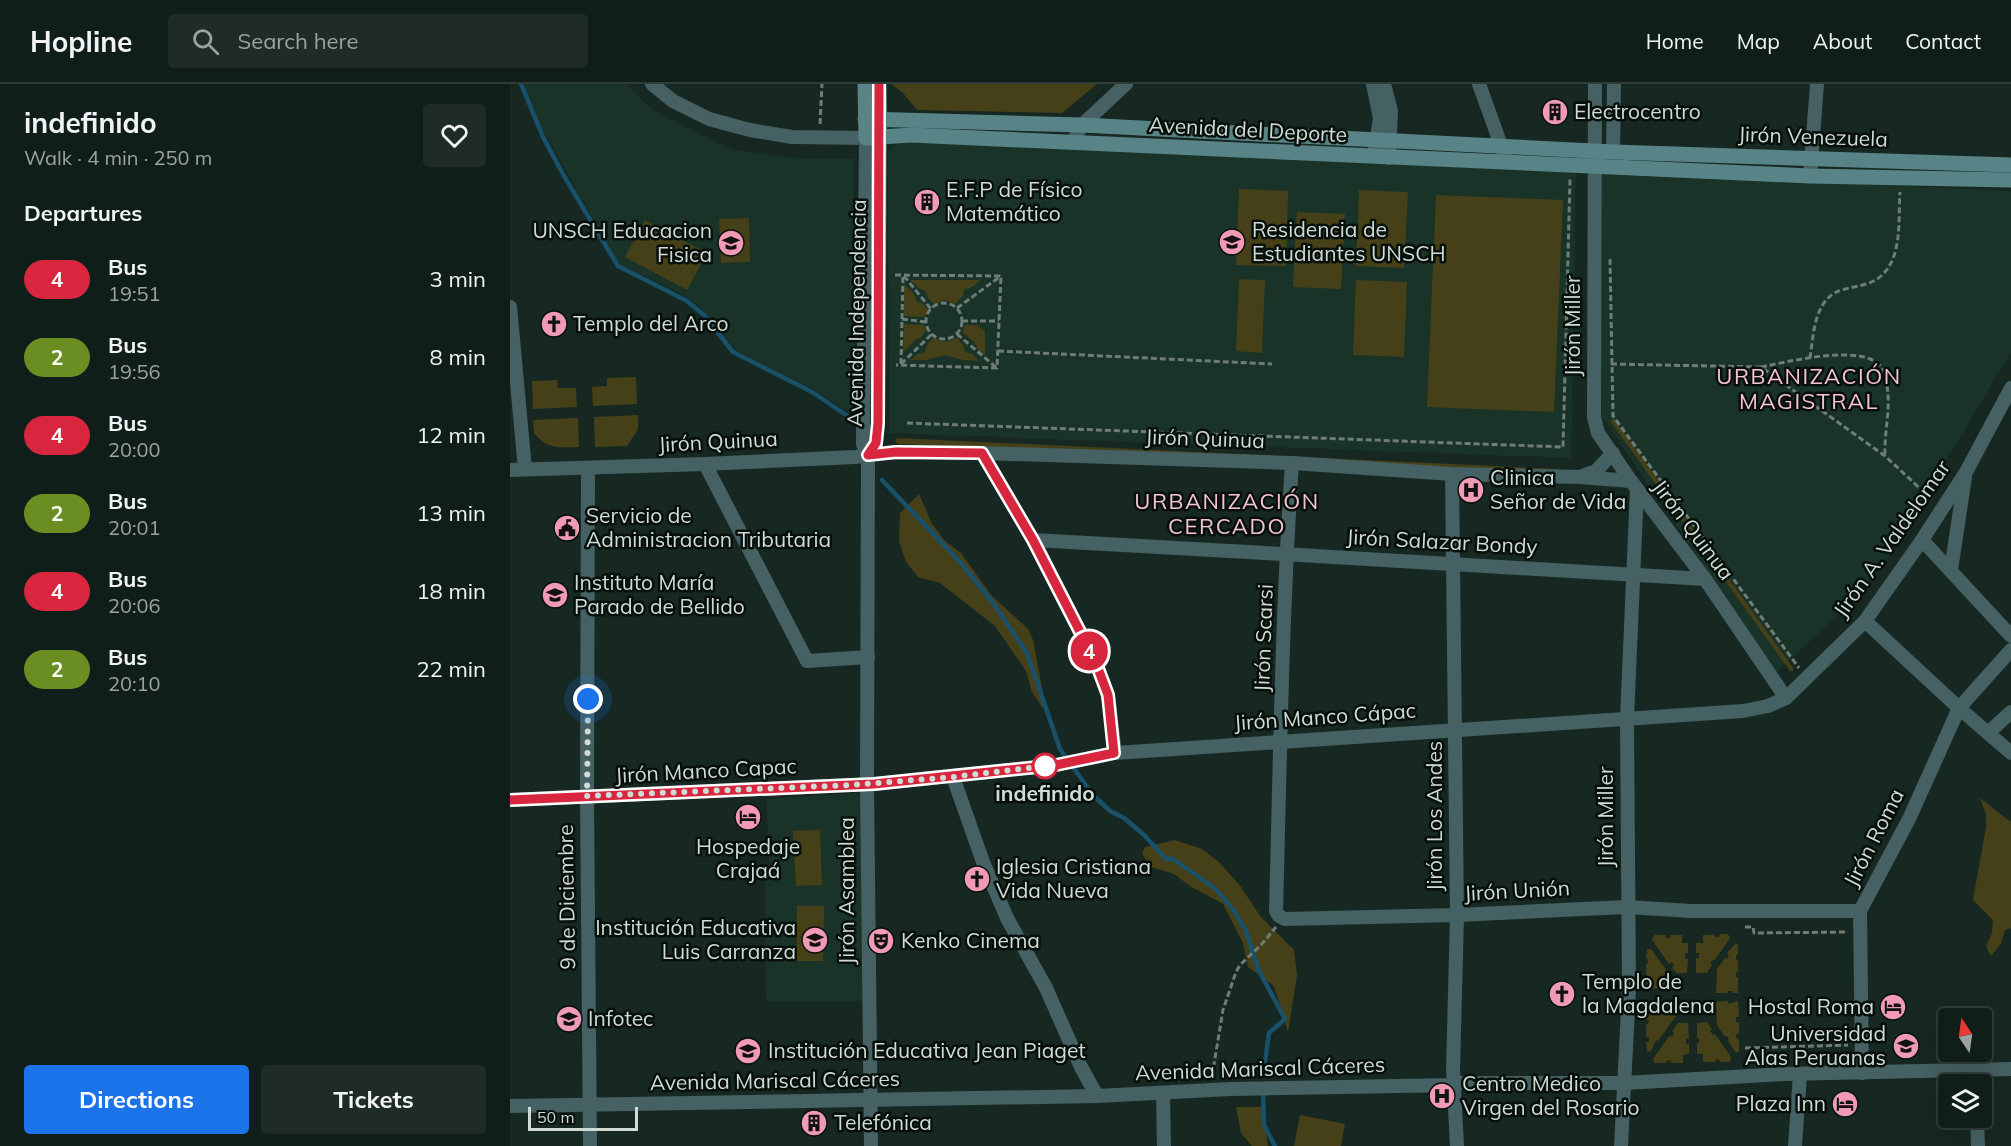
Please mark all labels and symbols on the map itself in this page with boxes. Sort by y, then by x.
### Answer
building icon: Electrocentro [1540,97,1570,127]
place label: Electrocentro [1574,98,1701,124]
street label: Avenida del Deporte [1148,111,1348,147]
street label: Jirón Venezuela [1738,120,1888,152]
place label: E.F.P de Físico Matemático [946,176,1082,226]
building icon: E.F.P de Físico Matemático [912,187,942,217]
street label: Avenida Independencia [841,199,871,427]
place label: Residencia de Estudiantes UNSCH [1252,216,1446,266]
place label: UNSCH Educacion Fisica [532,217,712,267]
school or university icon: Residencia de Estudiantes UNSCH [1217,227,1247,257]
school or university icon: UNSCH Educacion Fisica [716,228,746,258]
street label: Jirón Miller [1559,275,1585,377]
church icon: Templo del Arco [539,309,569,339]
place label: Templo del Arco [573,310,729,336]
district label: URBANIZACIÓN MAGISTRAL [1716,362,1902,415]
street label: Jirón Quinua [1145,423,1265,453]
street label: Jirón Quinua [658,425,778,457]
street label: Jirón A. Valdelomar [1827,454,1955,622]
place label: Clinica Señor de Vida [1490,464,1626,514]
street label: Jirón Quinua [1647,474,1740,585]
hospital icon: Clinica Señor de Vida [1456,475,1486,505]
district label: URBANIZACIÓN CERCADO [1134,487,1320,540]
place label: Servicio de Administracion Tributaria [586,502,831,552]
public building icon: Servicio de Administracion Tributaria [552,513,582,543]
street label: Jirón Salazar Bondy [1346,523,1538,559]
place label: Instituto María Parado de Bellido [574,569,745,619]
school or university icon: Instituto María Parado de Bellido [540,580,570,610]
street label: Jirón Scarsi [1248,583,1278,692]
line badge: 4 [1070,632,1108,670]
your location [573,684,603,714]
street label: Jirón Manco Cápac [1233,697,1417,735]
street label: Jirón Los Andes [1421,741,1447,891]
street label: Jirón Manco Capac [614,752,797,788]
marker: indefinido [1032,753,1058,779]
street label: Jirón Miller [1592,766,1618,868]
place label: indefinido [995,780,1095,806]
street label: Jirón Roma [1837,784,1909,891]
hotel icon: Hospedaje Crajaá [733,802,763,832]
street label: Jirón Asamblea [833,817,859,965]
street label: 9 de Diciembre [552,824,580,970]
place label: Hospedaje Crajaá [696,833,800,883]
place label: Iglesia Cristiana Vida Nueva [996,853,1151,903]
church icon: Iglesia Cristiana Vida Nueva [962,864,992,894]
street label: Jirón Unión [1463,874,1571,906]
place label: Institución Educativa Luis Carranza [595,914,796,964]
school or university icon: Institución Educativa Luis Carranza [800,925,830,955]
theatre icon: Kenko Cinema [866,926,896,956]
place label: Kenko Cinema [901,927,1040,953]
place label: Templo de la Magdalena [1582,968,1715,1018]
church icon: Templo de la Magdalena [1547,979,1577,1009]
hotel icon: Hostal Roma [1878,992,1908,1022]
place label: Hostal Roma [1748,993,1874,1019]
school or university icon: Infotec [554,1004,584,1034]
place label: Infotec [588,1005,654,1031]
north arrow [1938,1008,1992,1062]
place label: Universidad Alas Peruanas [1745,1020,1886,1070]
school or university icon: Universidad Alas Peruanas [1891,1031,1921,1061]
school or university icon: Institución Educativa Jean Piaget [733,1036,763,1066]
place label: Institución Educativa Jean Piaget [768,1037,1086,1063]
street label: Avenida Mariscal Cáceres [1134,1051,1385,1085]
street label: Avenida Mariscal Cáceres [650,1065,900,1095]
place label: Centro Medico Virgen del Rosario [1462,1070,1639,1120]
hospital icon: Centro Medico Virgen del Rosario [1427,1081,1457,1111]
hotel icon: Plaza Inn [1830,1089,1860,1119]
place label: Plaza Inn [1736,1090,1826,1116]
scale bar [528,1104,638,1132]
building icon: Telefónica [799,1108,829,1138]
place label: Telefónica [834,1109,932,1135]

